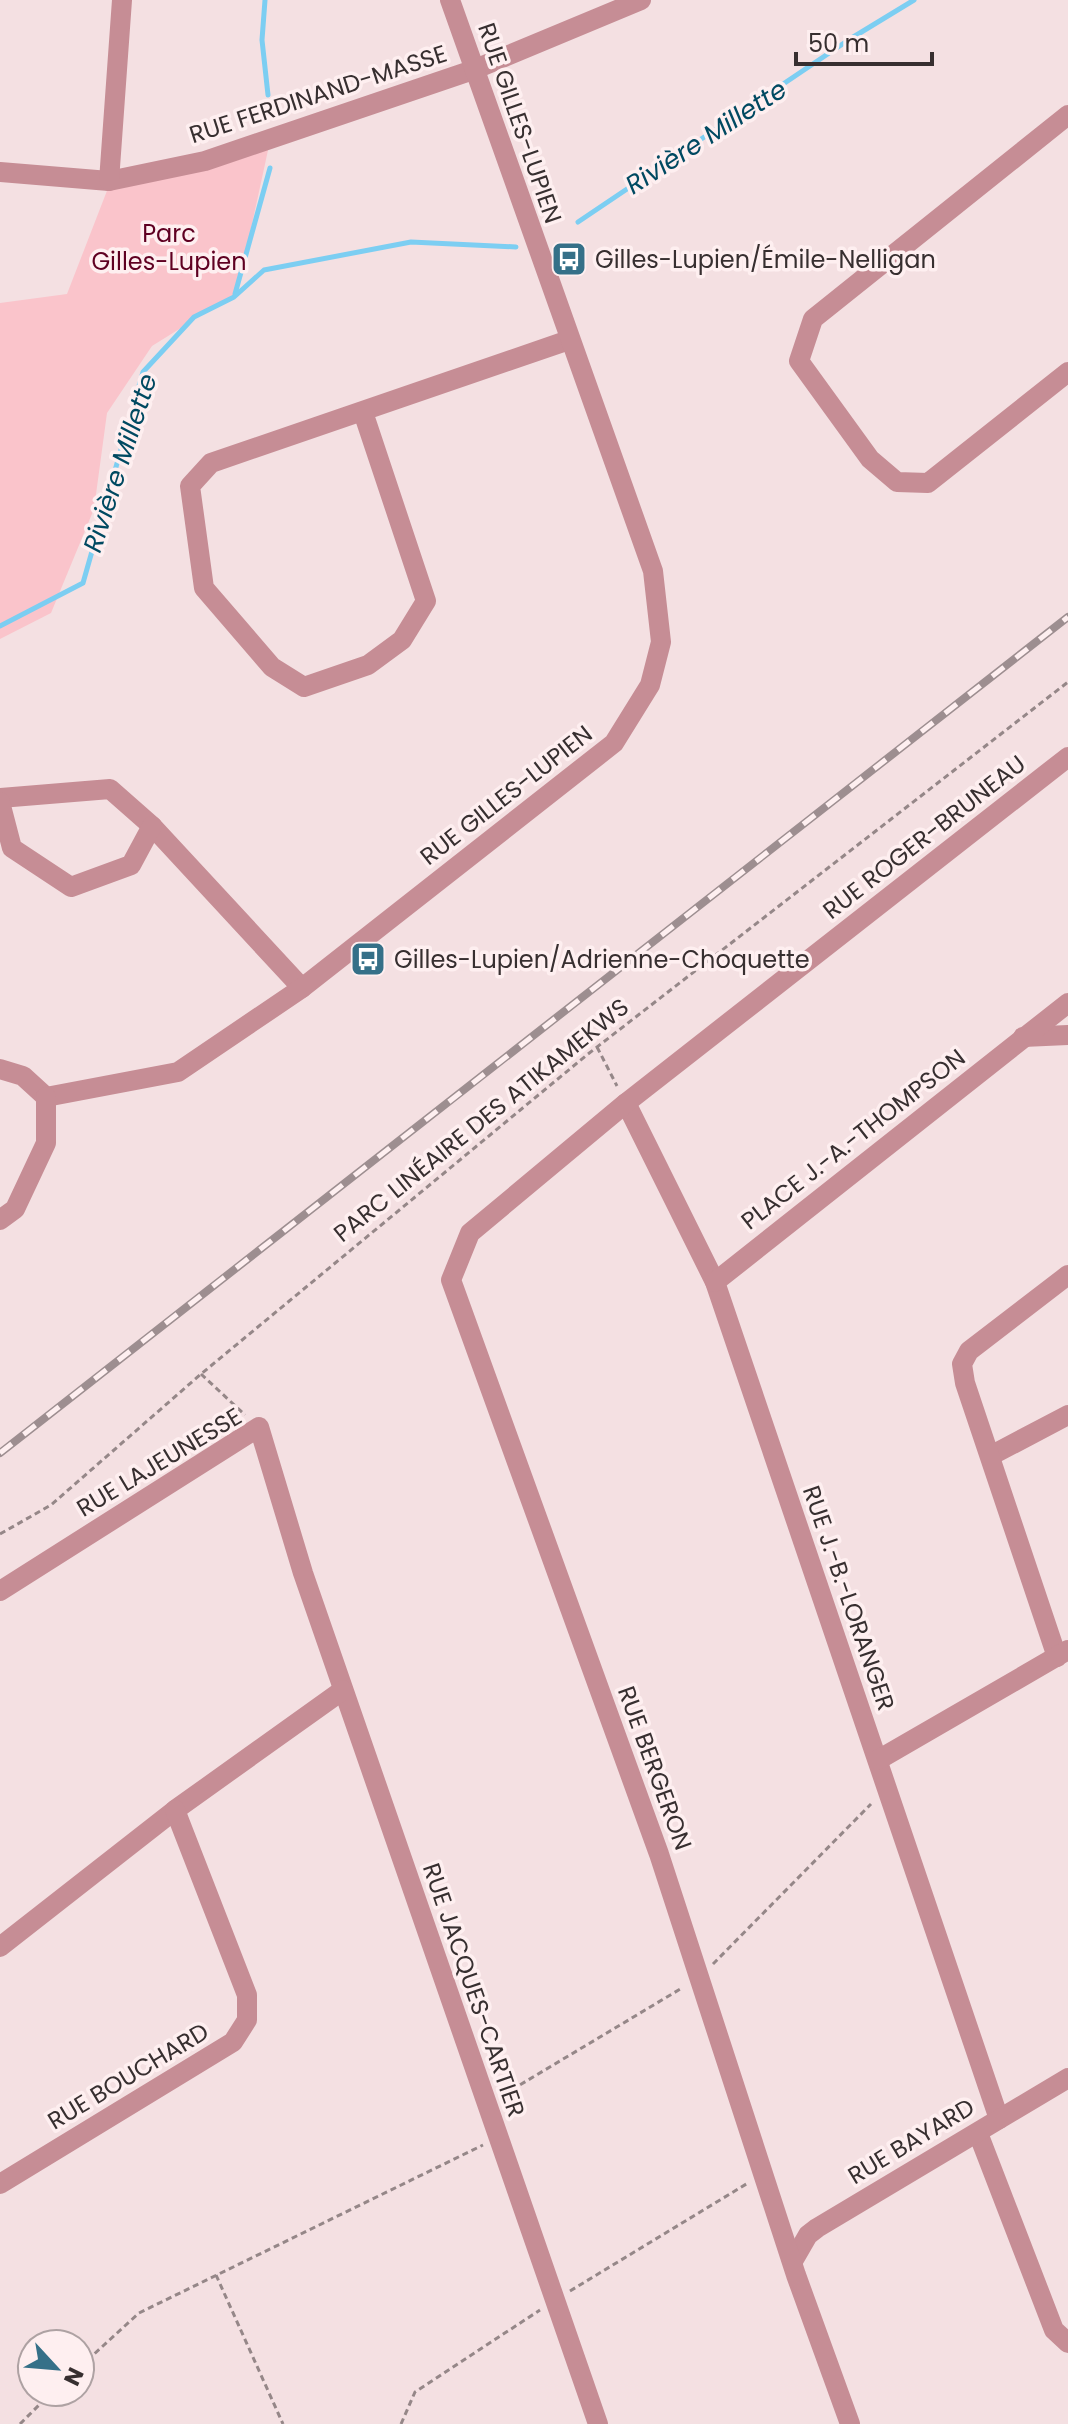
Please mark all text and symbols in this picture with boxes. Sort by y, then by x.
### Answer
scale bar [796,16,932,66]
street label: RUE GILLES-LUPIEN [470,18,570,228]
text: 50 m [808,27,869,60]
street label: RUE FERDINAND-MASSE [185,37,451,151]
water label: Rivière Millette [618,71,794,203]
park label: Parc Gilles-Lupien [91,217,247,278]
bus stop icon: Gilles-Lupien/Émile-Nelligan [550,240,588,278]
place label: Gilles-Lupien/Émile-Nelligan [595,243,936,276]
water label: Rivière Millette [74,369,166,557]
street label: RUE GILLES-LUPIEN [413,717,599,873]
street label: RUE ROGER-BRUNEAU [816,747,1032,927]
bus stop icon: Gilles-Lupien/Adrienne-Choquette [349,940,387,978]
place label: Gilles-Lupien/Adrienne-Choquette [394,943,810,976]
street label: PARC LINÉAIRE DES ATIKAMEKWS [327,991,635,1249]
street label: PLACE J.-A.-THOMPSON [734,1041,972,1237]
street label: RUE LAJEUNESSE [70,1400,248,1524]
street label: RUE J.-B.-LORANGER [795,1481,903,1715]
street label: RUE BERGERON [610,1681,700,1855]
street label: RUE JACQUES-CARTIER [415,1859,533,2121]
street label: RUE BOUCHARD [41,2015,215,2137]
street label: RUE BAYARD [842,2090,980,2192]
north arrow [16,2328,96,2408]
text: N [56,2362,91,2391]

